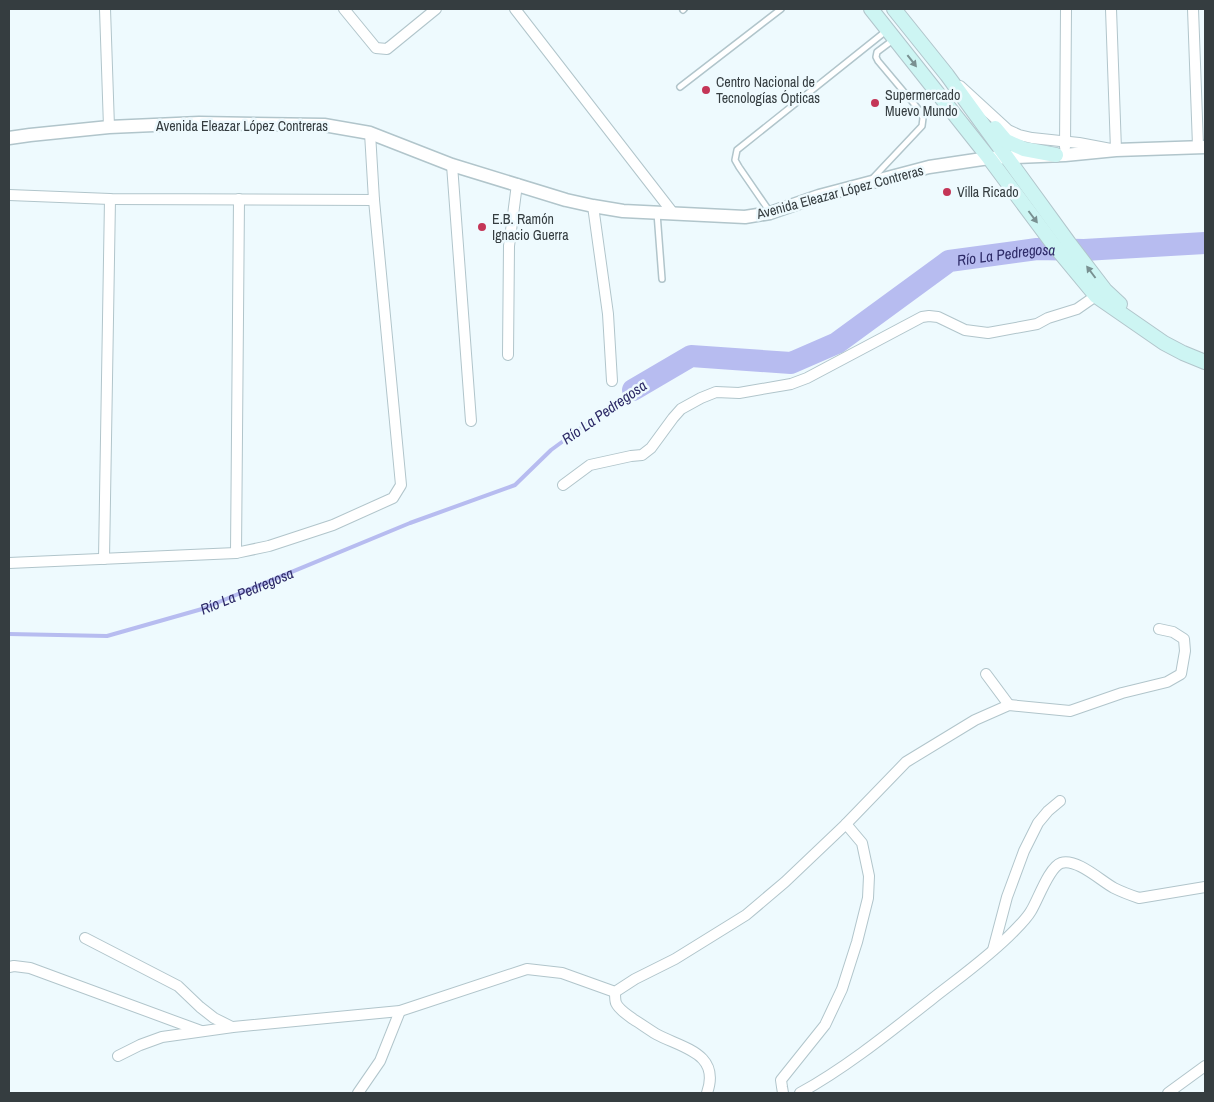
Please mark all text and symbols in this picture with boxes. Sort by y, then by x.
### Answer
one-way arrow [907,54,917,68]
place label: Centro Nacional de Tecnologías Ópticas [716,73,820,107]
marker: Centro Nacional de Tecnologías Ópticas [700,84,712,96]
place label: Supermercado Muevo Mundo [885,86,960,120]
marker: Supermercado Muevo Mundo [869,97,881,109]
street label: Avenida Eleazar López Contreras [155,117,328,135]
street label: Avenida Eleazar López Contreras [754,161,926,223]
place label: Villa Ricado [957,183,1019,201]
marker: Villa Ricado [941,186,953,198]
place label: E.B. Ramón Ignacio Guerra [492,210,569,244]
one-way arrow [1027,210,1038,223]
marker: E.B. Ramón Ignacio Guerra [476,221,488,233]
water label: Río La Pedregosa [955,238,1056,270]
one-way arrow [1086,266,1097,279]
water label: Río La Pedregosa [557,375,651,449]
water label: Río La Pedregosa [197,562,297,619]

